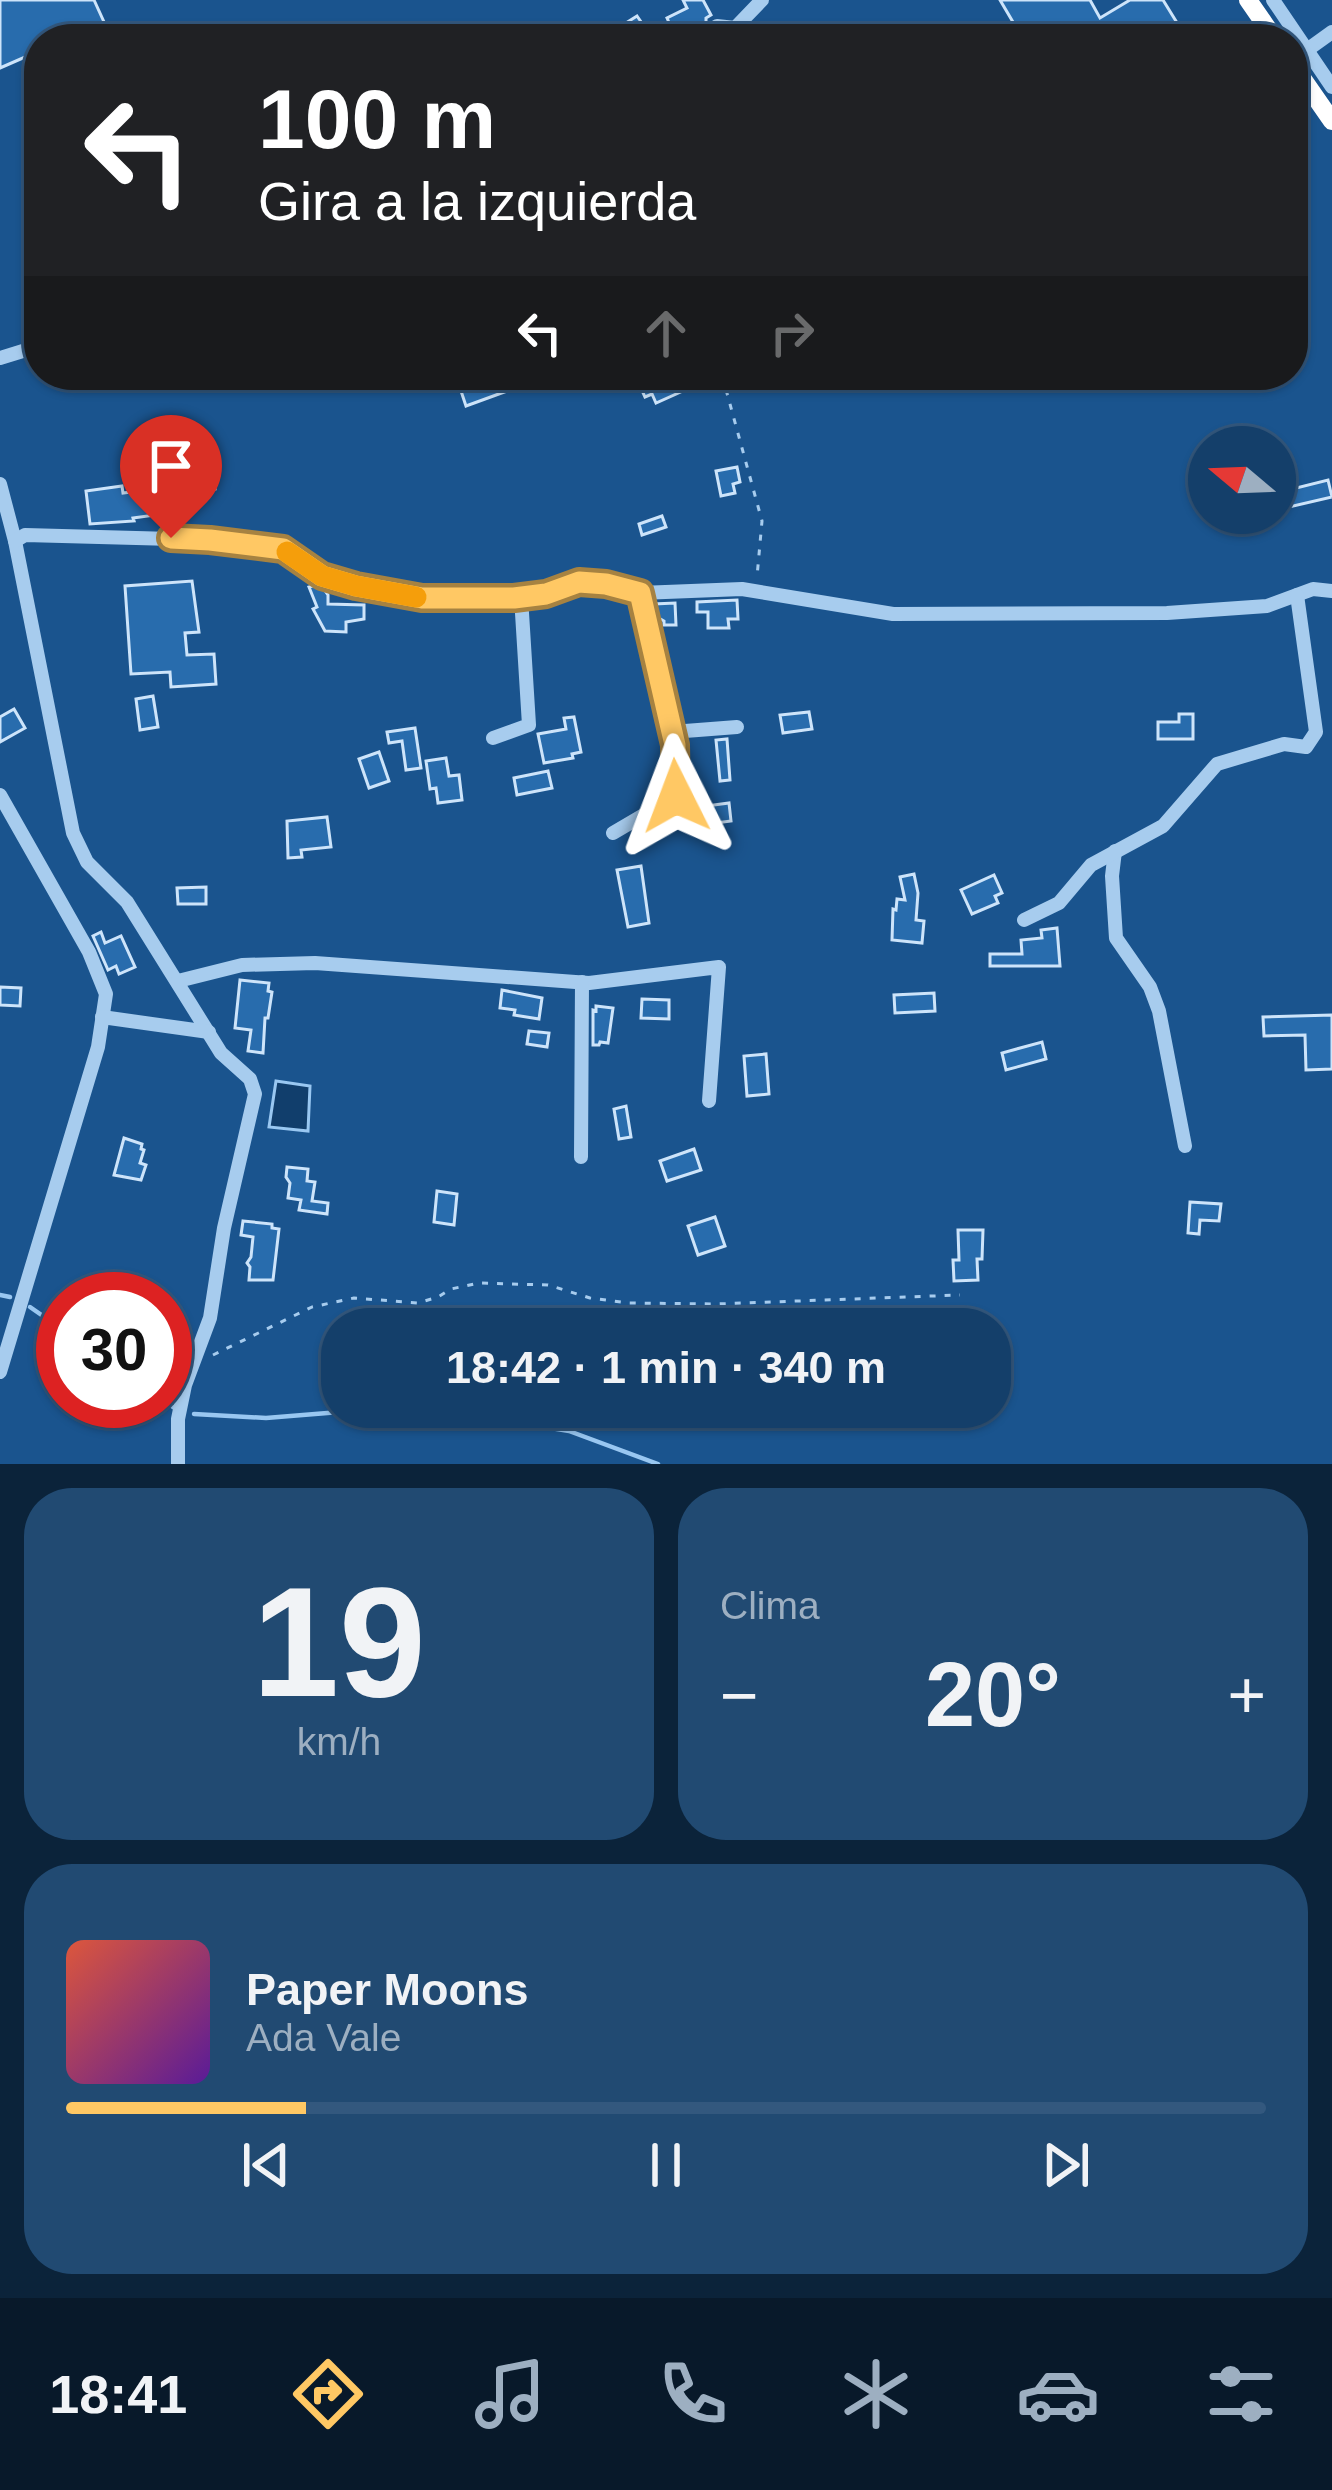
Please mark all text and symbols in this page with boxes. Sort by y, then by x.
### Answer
icon: left [60,72,216,228]
text: 100 m [258,72,496,166]
text: Gira a la izquierda [258,171,696,231]
icon: left [507,300,573,366]
icon: ahead [633,300,699,366]
icon: right [759,300,825,366]
pin [120,415,222,538]
north arrow [1188,426,1296,534]
map controls [1188,426,1296,534]
icon: arrive [138,433,204,499]
position arrow [613,733,739,859]
speed limit sign: 30 [36,1272,192,1428]
text: 18:42 · 1 min · 340 m [446,1342,886,1393]
text: 19 [252,1555,426,1729]
text: Clima [720,1584,820,1627]
text: 20° [925,1645,1061,1745]
text: − [720,1658,759,1732]
text: + [1227,1658,1266,1732]
text: km/h [297,1720,381,1763]
text: Paper Moons [246,1964,529,2015]
text: Ada Vale [246,2016,401,2059]
icon: previous [233,2132,299,2198]
icon: pause [633,2132,699,2198]
icon: next [1033,2132,1099,2198]
icon: directions [286,2352,370,2436]
icon: music [468,2352,552,2436]
icon: phone [651,2352,735,2436]
icon: climate [834,2352,918,2436]
icon: car [1016,2352,1100,2436]
icon: filters [1199,2352,1283,2436]
text: 18:41 [49,2364,187,2424]

